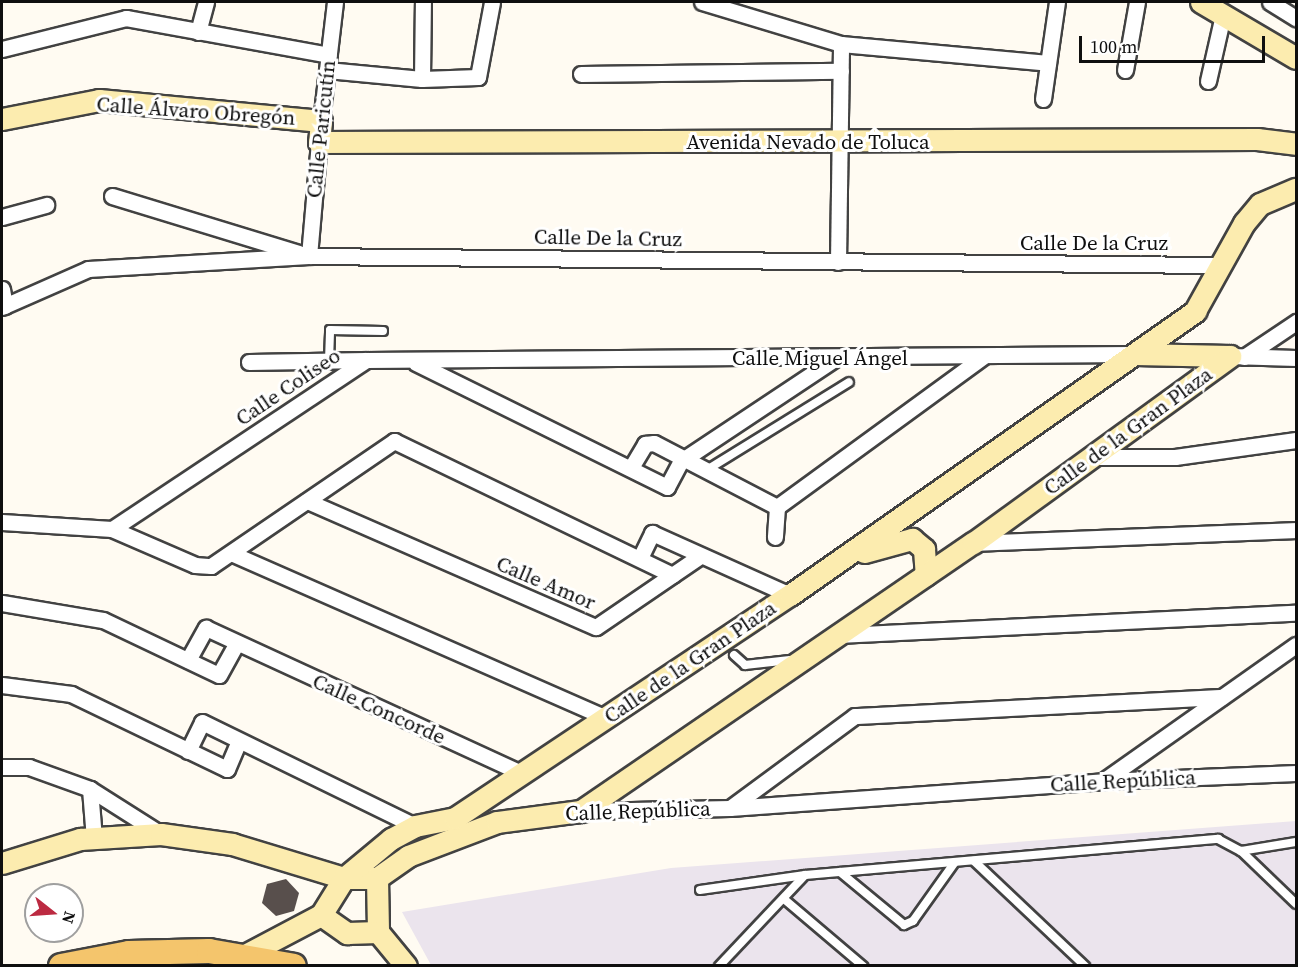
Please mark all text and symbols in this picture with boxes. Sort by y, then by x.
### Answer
scale bar [1082,24,1268,62]
text: 100 m [1090,34,1137,59]
street label: Calle Paricutín [301,59,341,199]
street label: Calle Álvaro Obregón [96,91,296,131]
street label: Avenida Nevado de Toluca [686,129,930,155]
street label: Calle De la Cruz [534,224,682,252]
street label: Calle De la Cruz [1020,230,1168,256]
street label: Calle Coliseo [231,343,345,431]
street label: Calle Miguel Ángel [732,345,908,371]
street label: Calle de la Gran Plaza [1039,362,1217,500]
street label: Calle Amor [493,551,599,615]
street label: Calle de la Gran Plaza [599,595,781,729]
street label: Calle Concorde [309,668,449,750]
street label: Calle República [1050,765,1196,797]
street label: Calle República [565,796,711,826]
north arrow [24,883,84,943]
text: N [57,909,82,926]

